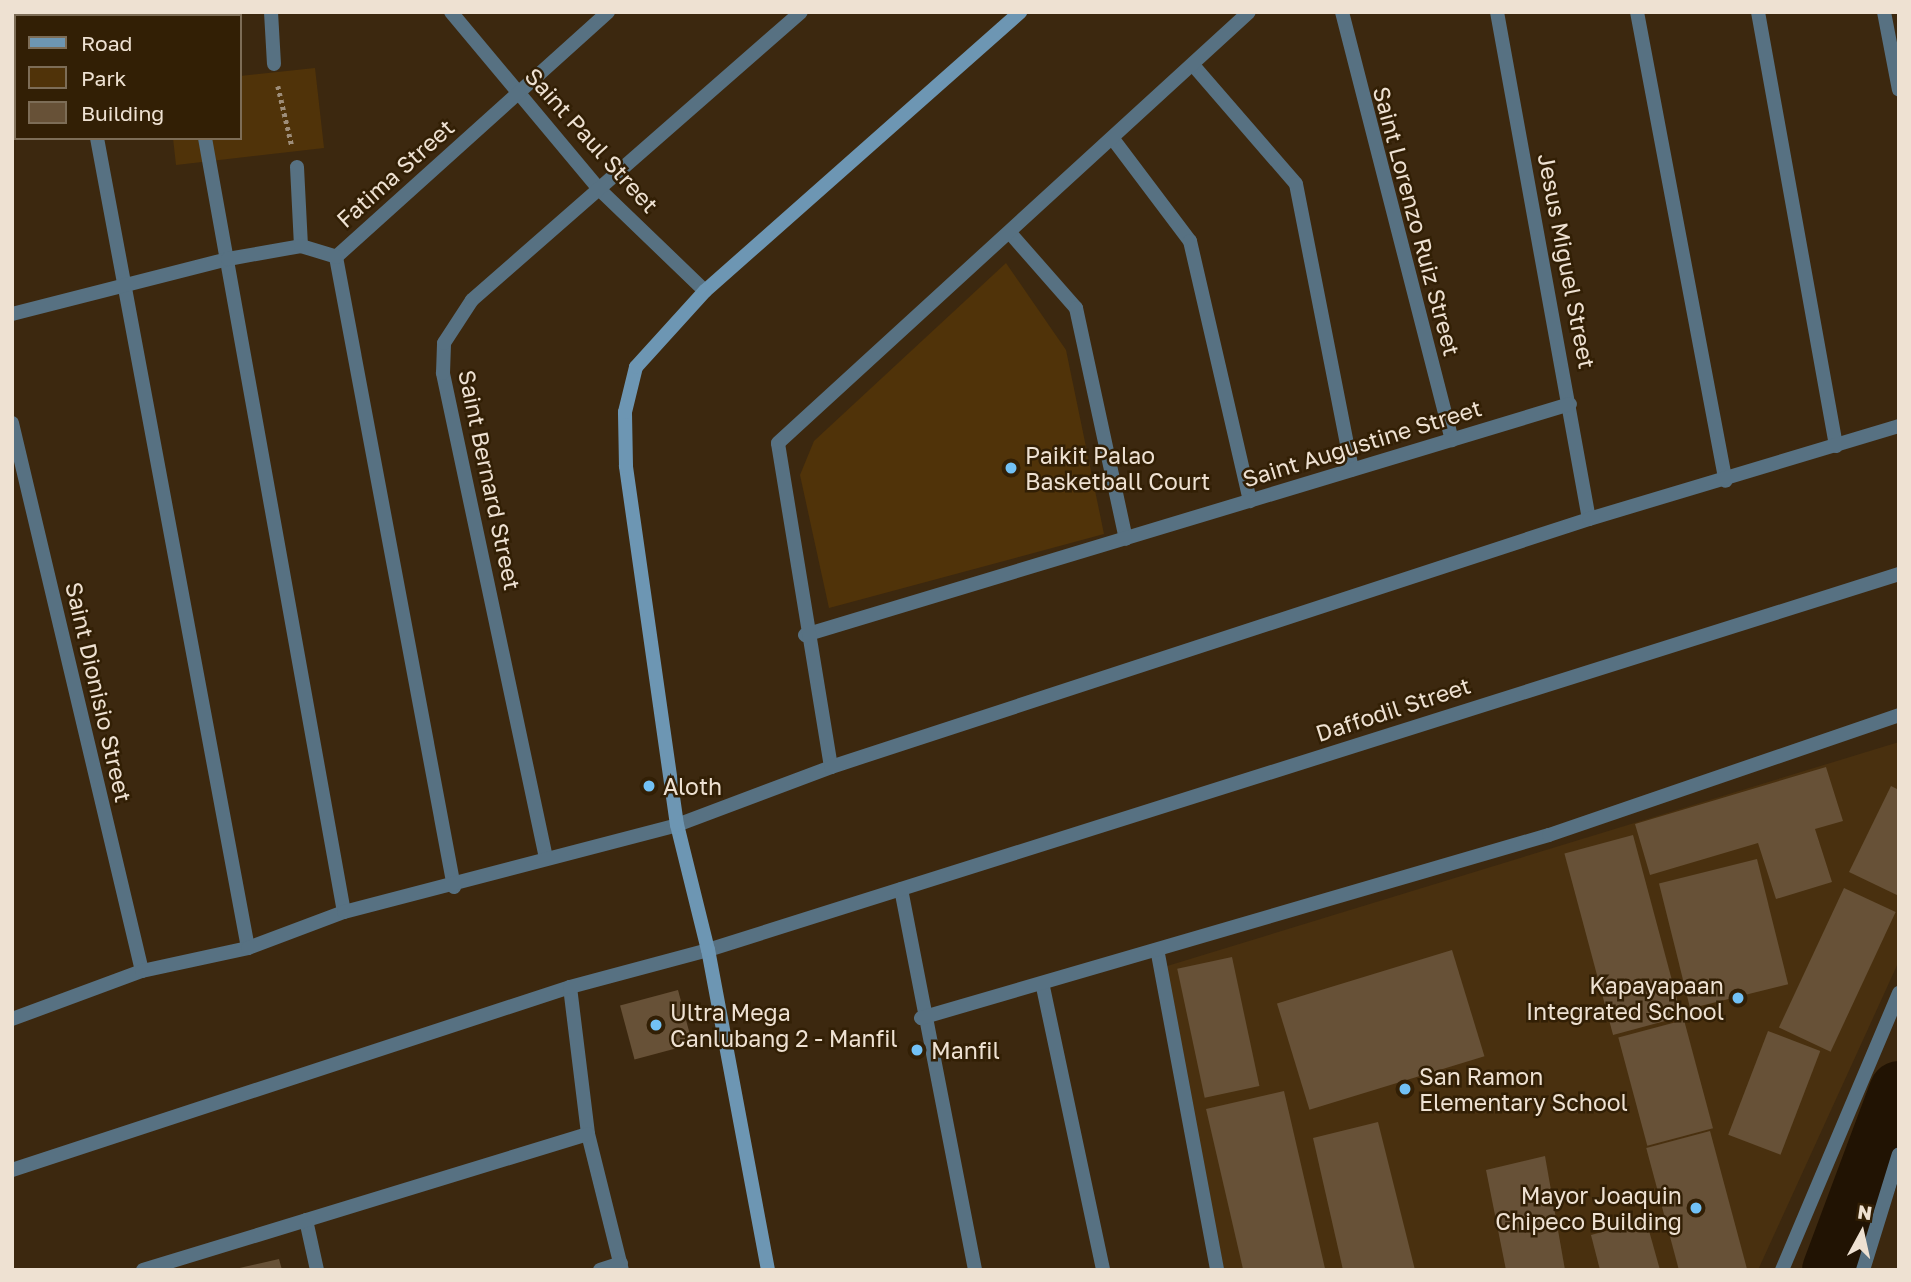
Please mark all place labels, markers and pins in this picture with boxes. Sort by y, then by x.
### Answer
place label: Paikit Palao Basketball Court [1025,441,1210,495]
marker: Paikit Palao Basketball Court [1003,460,1019,476]
place label: Aloth [663,772,722,800]
marker: Aloth [641,778,657,794]
place label: Kapayapaan Integrated School [1526,971,1724,1025]
marker: Kapayapaan Integrated School [1730,990,1746,1006]
place label: Ultra Mega Canlubang 2 - Manfil [670,998,898,1052]
marker: Ultra Mega Canlubang 2 - Manfil [648,1017,664,1033]
place label: Manfil [931,1036,1000,1064]
marker: Manfil [909,1042,925,1058]
place label: San Ramon Elementary School [1419,1062,1628,1116]
marker: San Ramon Elementary School [1397,1081,1413,1097]
place label: Mayor Joaquin Chipeco Building [1495,1181,1682,1235]
marker: Mayor Joaquin Chipeco Building [1688,1200,1704,1216]

